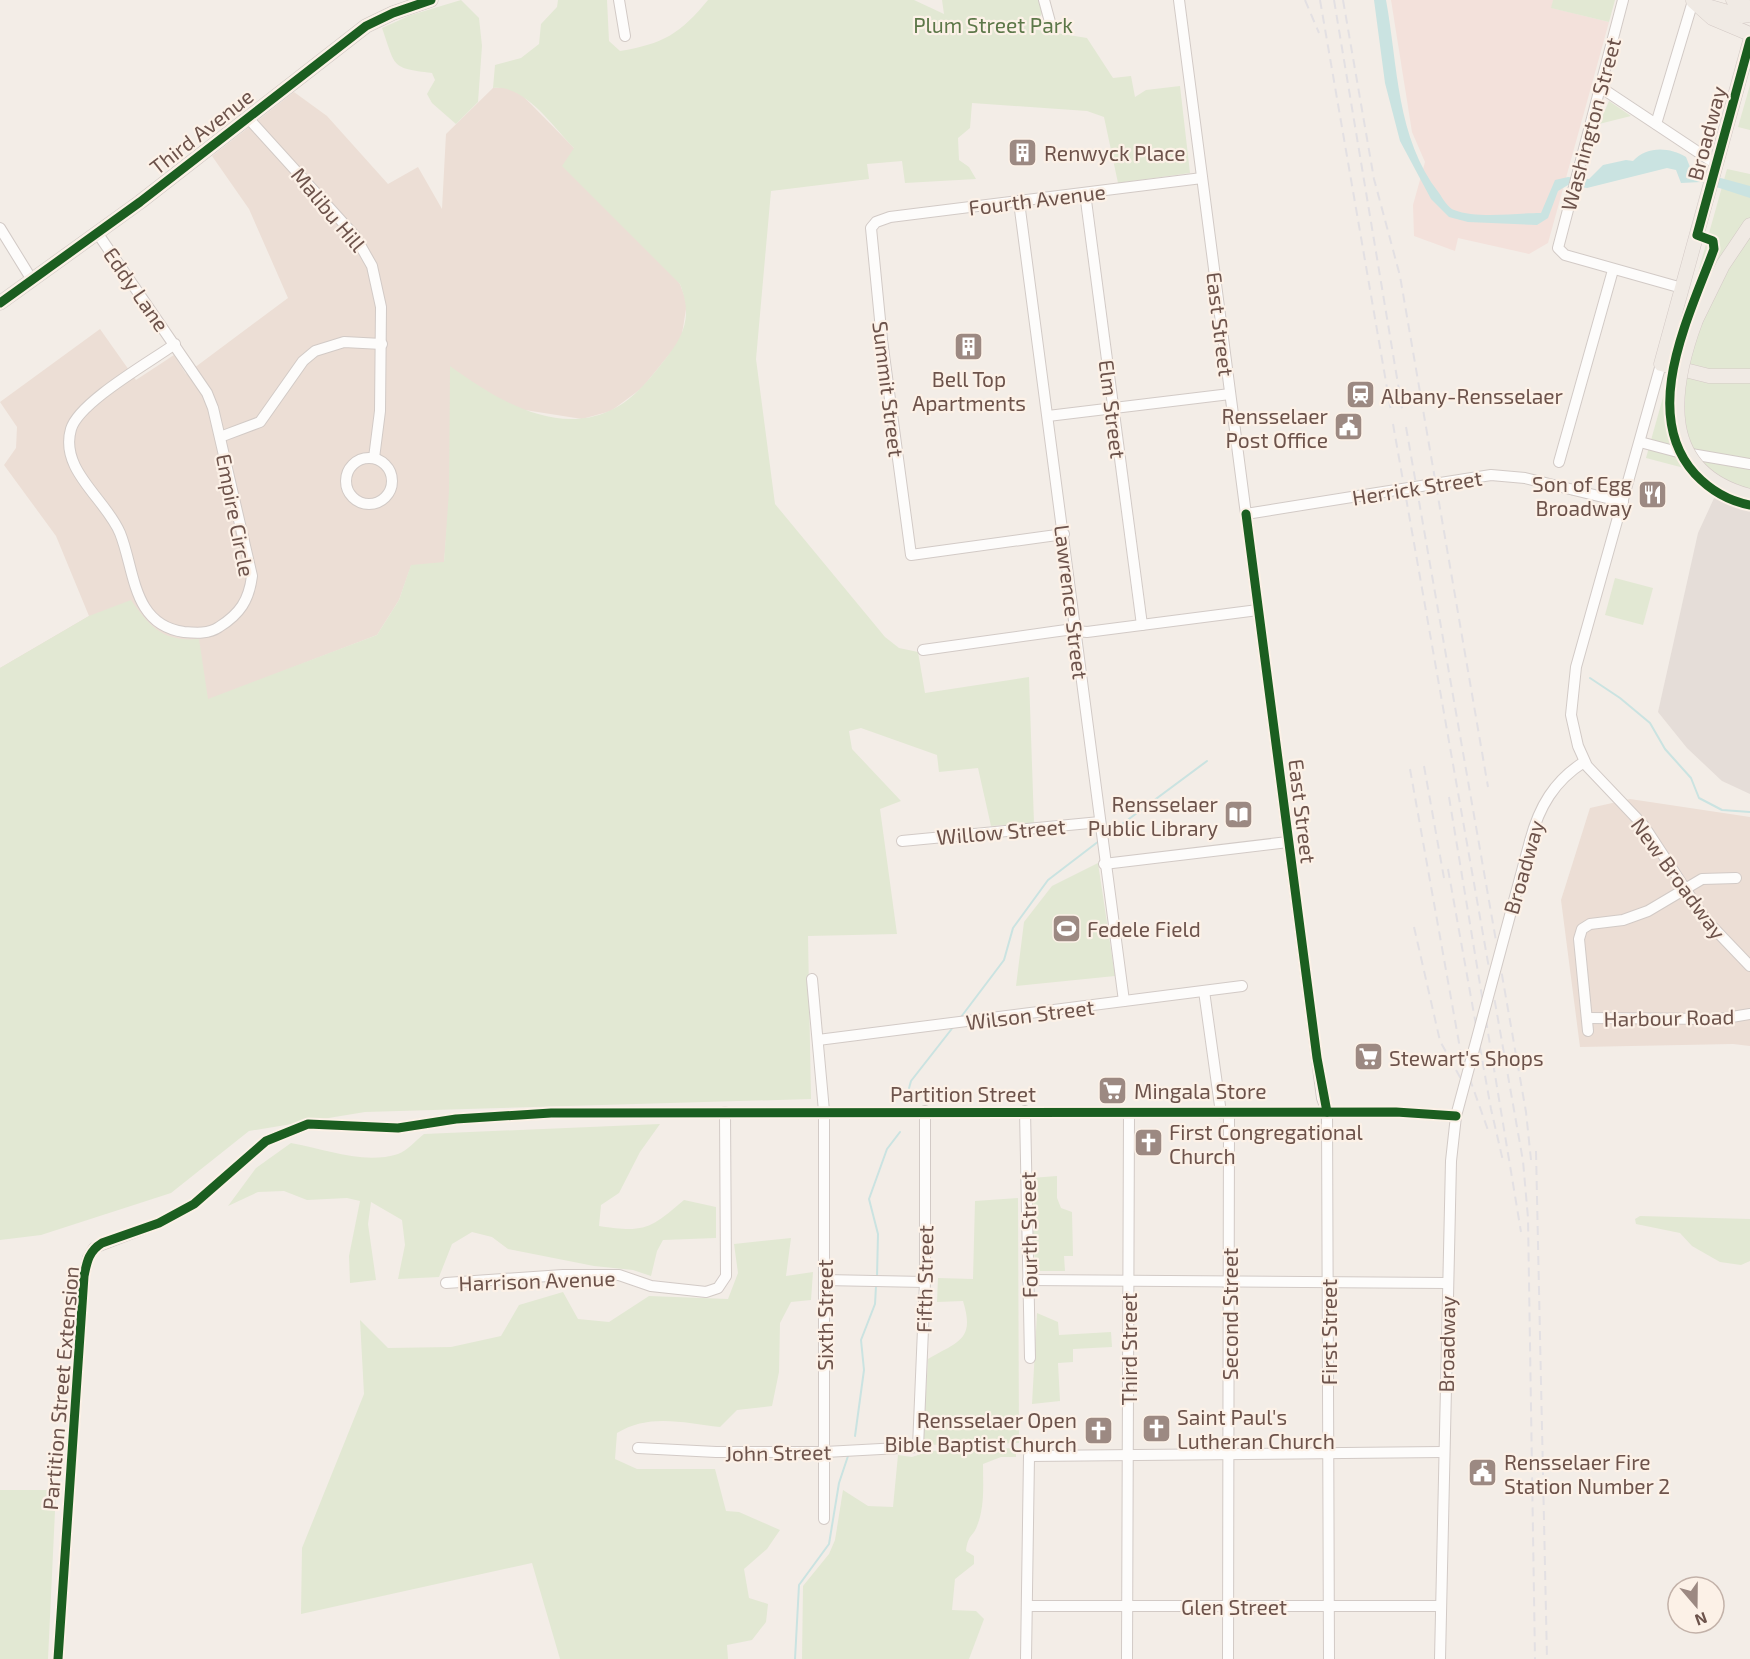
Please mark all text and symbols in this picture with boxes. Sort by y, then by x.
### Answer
park label: Plum Street Park [913,12,1073,37]
street label: Washington Street [1555,35,1625,213]
street label: Third Avenue [144,83,258,179]
street label: Broadway [1681,83,1731,183]
building icon: Renwyck Place [1007,136,1039,168]
place label: Renwyck Place [1044,140,1186,165]
street label: Malibu Hill [287,162,372,257]
street label: Fourth Avenue [967,178,1107,220]
street label: Eddy Lane [99,242,175,336]
street label: East Street [1202,270,1240,378]
street label: Summit Street [868,320,910,458]
building icon: Bell Top Apartments [953,331,985,363]
street label: Elm Street [1095,358,1131,460]
place label: Bell Top Apartments [912,366,1026,415]
station icon: Albany-Rensselaer [1344,379,1376,411]
place label: Albany-Rensselaer [1381,383,1564,408]
place label: Rensselaer Post Office [1222,403,1329,452]
public building icon: Rensselaer Post Office [1333,411,1365,443]
street label: Empire Circle [212,451,260,579]
street label: Herrick Street [1350,464,1484,510]
place label: Son of Egg Broadway [1532,471,1632,520]
restaurant icon: Son of Egg Broadway [1637,479,1669,511]
street label: Lawrence Street [1050,523,1094,681]
street label: East Street [1284,757,1322,865]
place label: Rensselaer Public Library [1088,791,1219,840]
library icon: Rensselaer Public Library [1223,799,1255,831]
street label: New Broadway [1627,812,1731,944]
street label: Willow Street [935,813,1067,849]
street label: Broadway [1498,817,1548,917]
sports icon: Fedele Field [1050,912,1082,944]
place label: Fedele Field [1087,916,1201,941]
street label: Wilson Street [964,994,1096,1034]
street label: Harbour Road [1603,1003,1735,1031]
supermarket icon: Stewart's Shops [1352,1041,1384,1073]
place label: Stewart's Shops [1389,1045,1544,1070]
supermarket icon: Mingala Store [1097,1074,1129,1106]
place label: Mingala Store [1134,1078,1266,1103]
street label: Partition Street [890,1081,1036,1106]
place label: First Congregational Church [1169,1119,1364,1168]
church icon: First Congregational Church [1132,1127,1164,1159]
street label: Fourth Street [1014,1172,1042,1298]
street label: Fifth Street [911,1225,937,1333]
street label: Second Street [1217,1248,1242,1380]
street label: Sixth Street [812,1259,837,1371]
street label: Partition Street Extension [37,1265,83,1511]
street label: Harrison Avenue [458,1265,616,1295]
street label: First Street [1316,1279,1341,1385]
street label: Third Street [1116,1293,1141,1405]
street label: Broadway [1433,1296,1459,1392]
place label: Saint Paul's Lutheran Church [1177,1404,1335,1453]
place label: Rensselaer Open Bible Baptist Church [885,1407,1077,1456]
church icon: Saint Paul's Lutheran Church [1140,1412,1172,1444]
church icon: Rensselaer Open Bible Baptist Church [1082,1415,1114,1447]
street label: John Street [725,1439,831,1465]
place label: Rensselaer Fire Station Number 2 [1504,1449,1670,1498]
public building icon: Rensselaer Fire Station Number 2 [1467,1457,1499,1489]
north arrow [1666,1575,1726,1635]
street label: Glen Street [1181,1594,1287,1619]
text: N [1693,1609,1710,1630]

